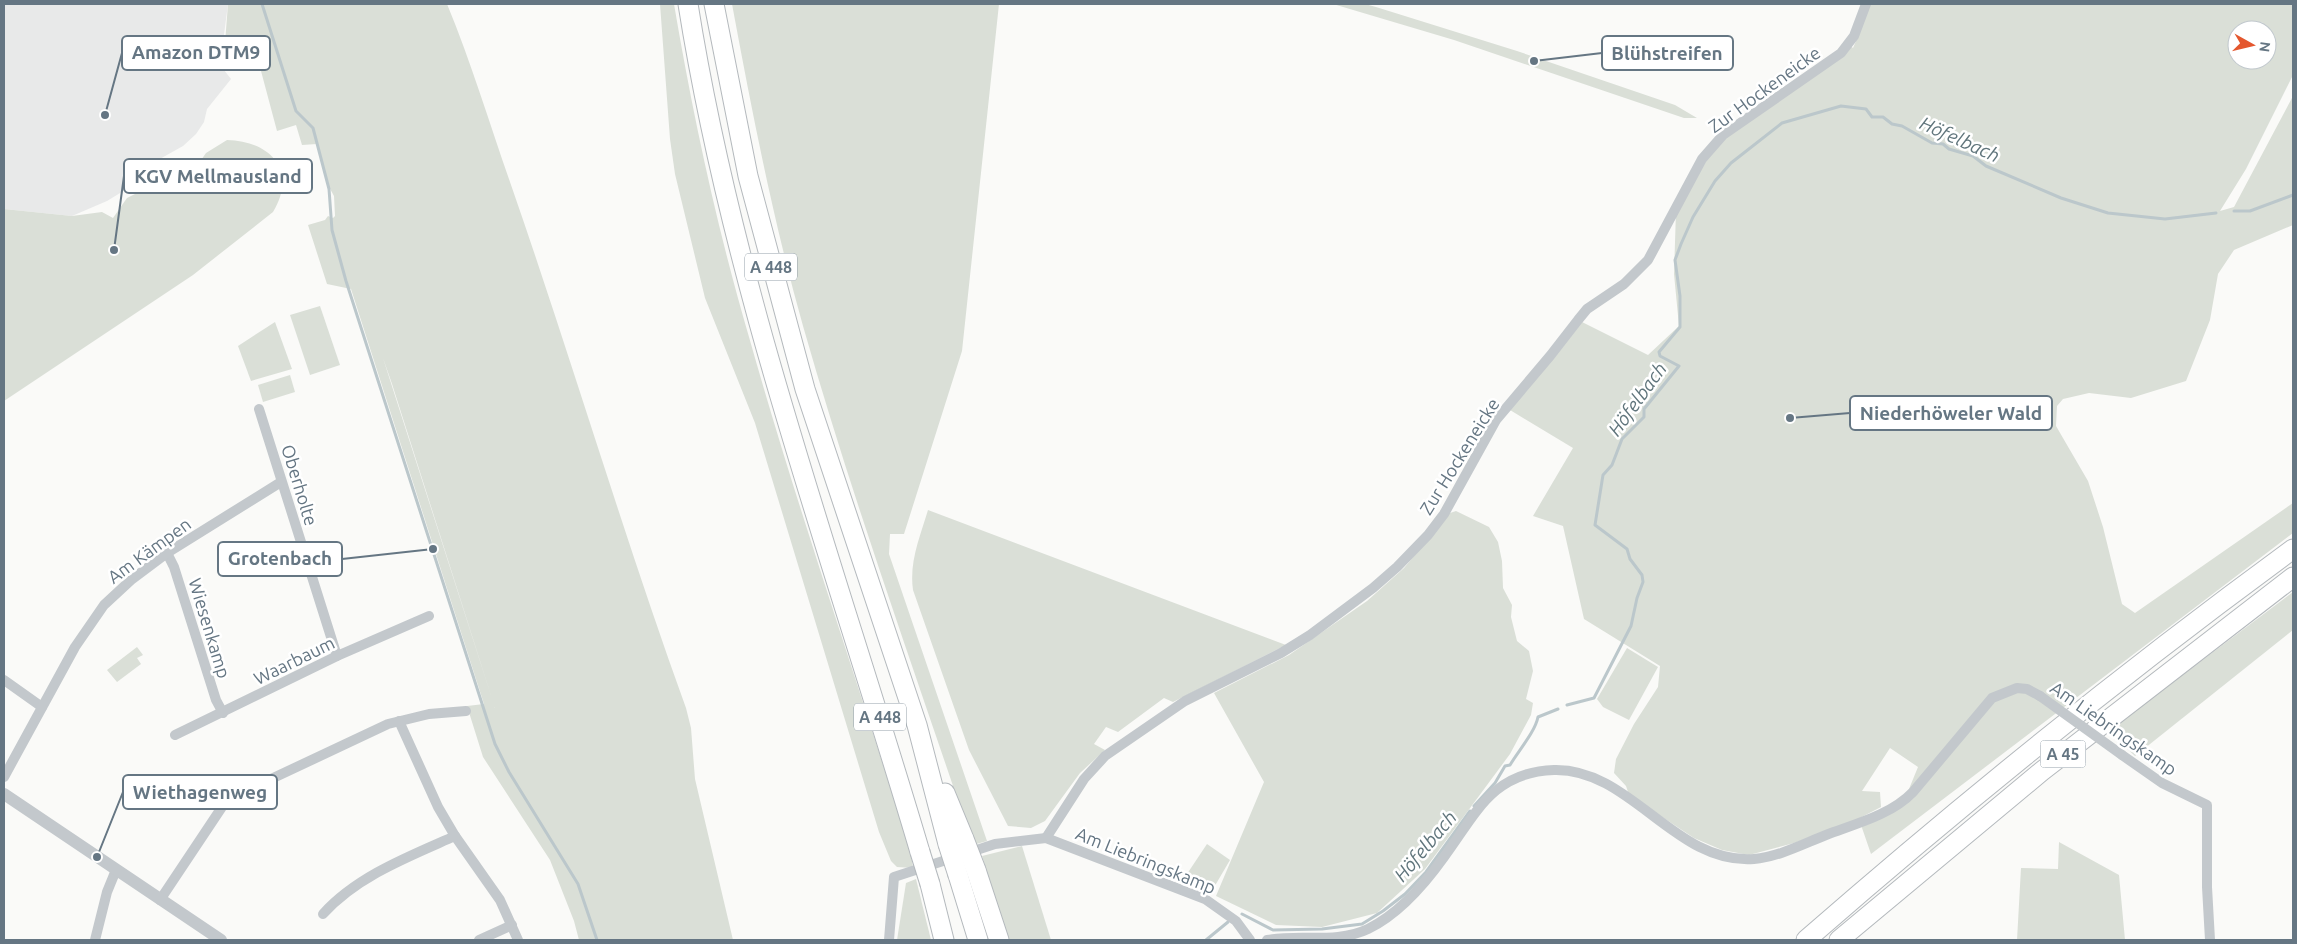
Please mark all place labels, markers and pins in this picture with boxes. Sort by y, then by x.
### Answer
callout: Amazon DTM9 [122,36,270,70]
callout: Blühstreifen [1602,36,1733,70]
callout: KGV Mellmausland [124,159,312,193]
callout: Niederhöweler Wald [1850,396,2052,430]
callout: Grotenbach [218,542,342,576]
callout: Wiethagenweg [123,775,277,809]

